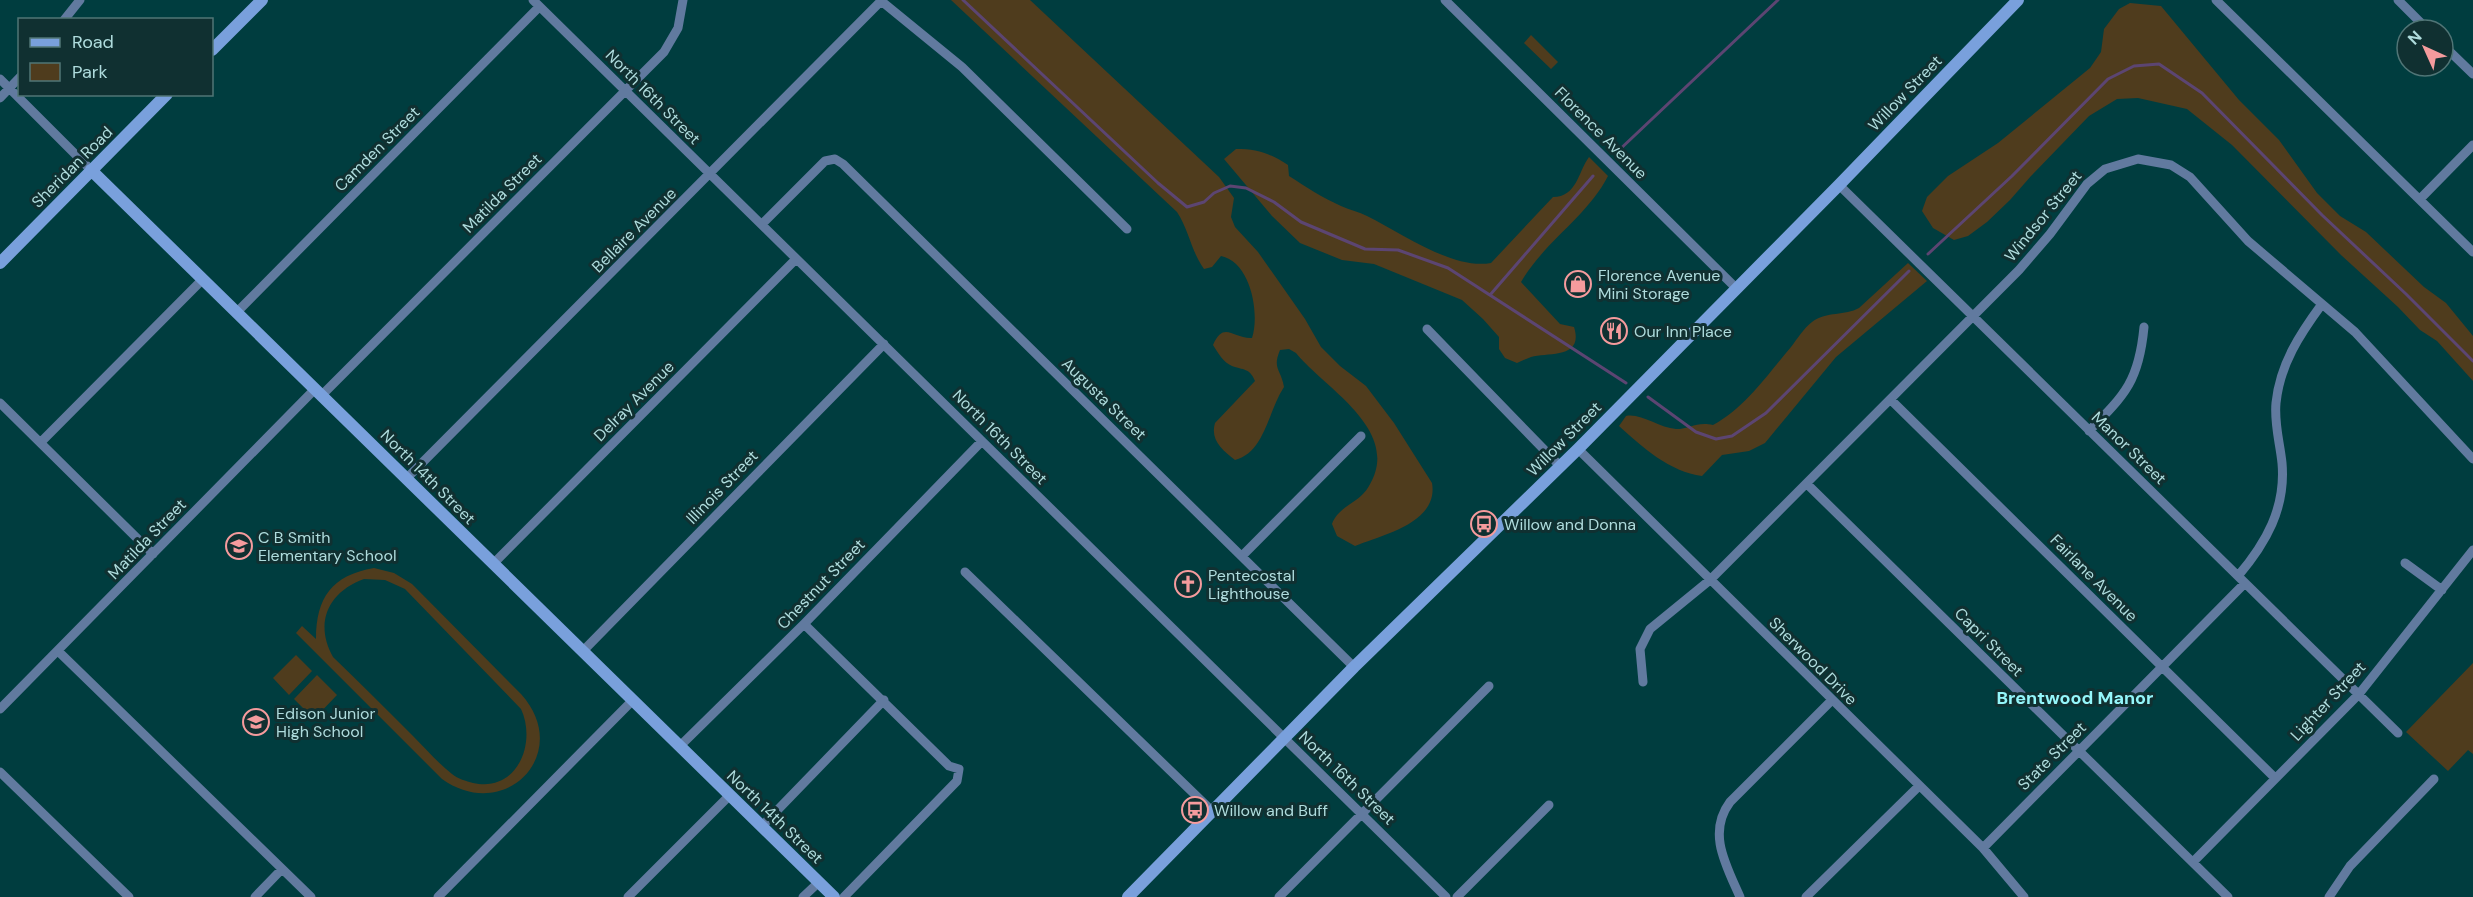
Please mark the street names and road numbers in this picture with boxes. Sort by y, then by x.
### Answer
street label: North 16th Street [601,45,705,149]
street label: Willow Street [1864,51,1946,135]
street label: Florence Avenue [1550,82,1652,184]
street label: Camden Street [330,102,424,196]
street label: Sheridan Road [27,122,117,212]
street label: Matilda Street [458,149,546,237]
street label: Windsor Street [2000,166,2086,266]
street label: Bellaire Avenue [587,183,681,277]
street label: Augusta Street [1057,353,1151,445]
street label: Delray Avenue [589,356,679,446]
street label: North 16th Street [948,385,1052,489]
street label: Willow Street [1522,397,1606,481]
street label: Manor Street [2087,407,2171,489]
street label: North 14th Street [376,425,480,529]
street label: Illinois Street [681,446,763,528]
street label: Matilda Street [103,494,191,584]
street label: Fairlane Avenue [2046,530,2142,626]
street label: Chestnut Street [772,534,870,634]
street label: Capri Street [1950,603,2028,681]
street label: Sherwood Drive [1764,612,1862,710]
street label: Lighter Street [2286,657,2370,745]
street label: State Street [2013,717,2091,795]
street label: North 16th Street [1294,727,1400,829]
street label: North 14th Street [722,766,828,868]

